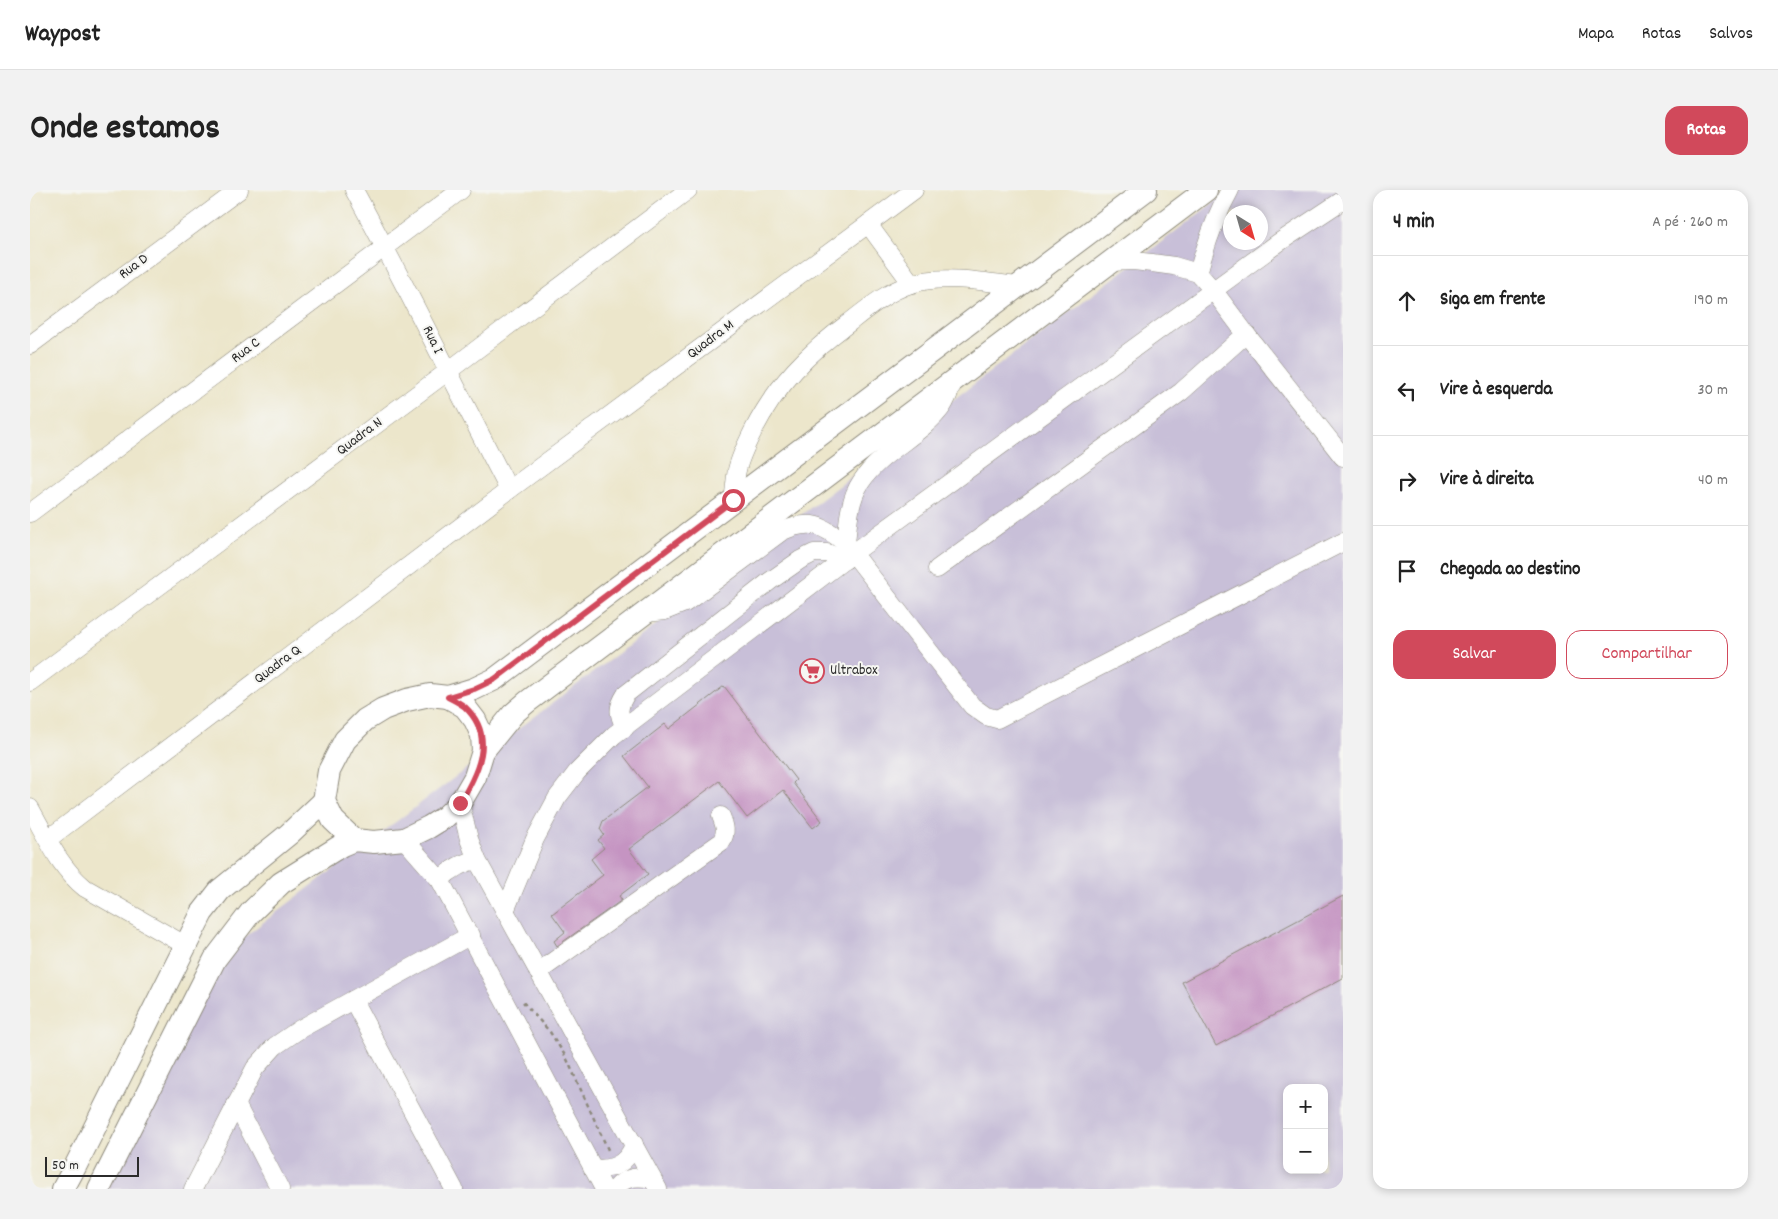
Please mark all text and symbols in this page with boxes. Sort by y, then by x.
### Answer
text: Waypost [25,18,100,52]
text: Mapa [1578,22,1614,47]
text: Rotas [1642,22,1681,47]
text: Salvos [1709,22,1753,47]
text: Onde estamos [30,105,220,155]
button: Rotas [1665,106,1748,155]
north arrow [1223,205,1268,250]
text: 4 min [1393,208,1435,238]
text: A pé · 260 m [1652,211,1728,234]
street label: Rua D [115,248,154,285]
icon: ahead [1393,287,1421,315]
text: Siga em frente [1440,287,1545,314]
text: 190 m [1694,289,1728,312]
street label: Quadra M [683,315,739,365]
street label: Rua I [416,322,448,358]
street label: Rua C [227,333,265,369]
icon: left [1393,377,1421,405]
text: Vire à esquerda [1440,377,1552,404]
text: 30 m [1698,379,1728,402]
street label: Quadra N [332,412,388,462]
icon: right [1393,467,1421,495]
text: Vire à direita [1440,467,1533,494]
text: 40 m [1698,469,1728,492]
route start [722,489,745,512]
icon: arrive [1393,557,1421,585]
text: Chegada ao destino [1440,557,1581,584]
button: Salvar [1393,630,1556,679]
button: Compartilhar [1566,630,1728,679]
street label: Quadra Q [250,640,306,690]
supermarket icon: Ultrabox [799,658,825,684]
place label: Ultrabox [830,660,878,682]
route end [449,792,472,815]
map controls [1283,1084,1328,1174]
button: + [1283,1084,1328,1129]
button: − [1283,1129,1328,1174]
scale bar [45,1154,139,1177]
text: 50 m [52,1156,79,1176]

